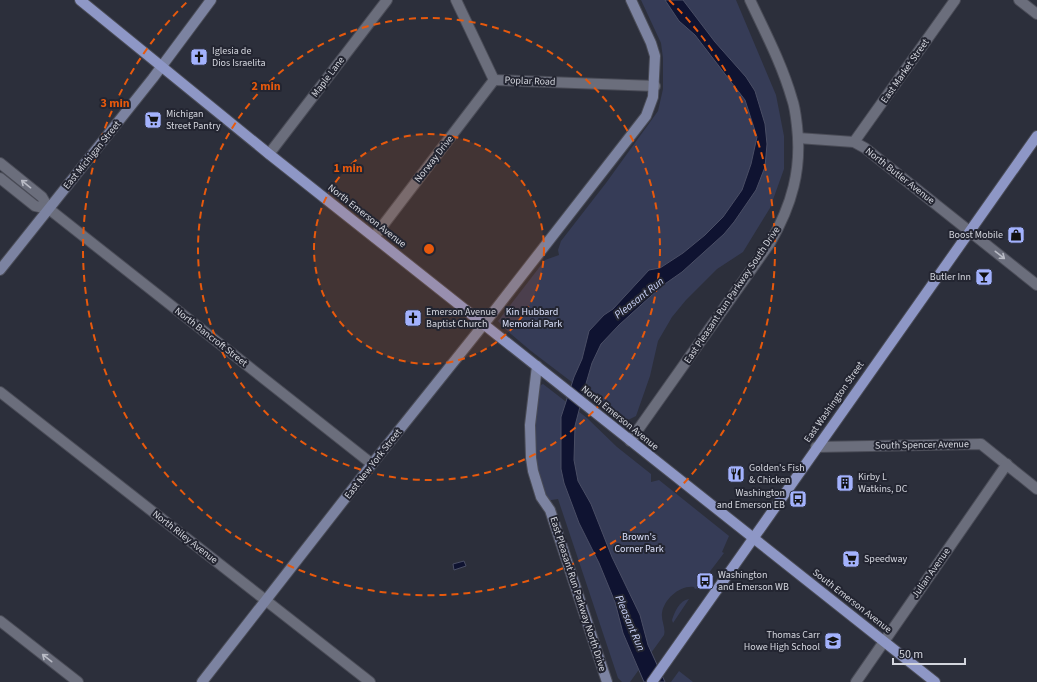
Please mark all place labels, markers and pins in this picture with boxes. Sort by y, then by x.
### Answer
place label: Iglesia de Dios Israelita [212,44,265,70]
church icon: Iglesia de Dios Israelita [189,47,209,67]
place label: Michigan Street Pantry [166,107,221,133]
supermarket icon: Michigan Street Pantry [143,110,163,130]
shop icon: Boost Mobile [1006,225,1026,245]
place label: Boost Mobile [949,228,1003,242]
centre of rings [422,242,436,256]
bar icon: Butler Inn [974,267,994,287]
place label: Butler Inn [930,270,971,284]
place label: Emerson Avenue Baptist Church [426,305,496,331]
church icon: Emerson Avenue Baptist Church [403,308,423,328]
place label: Golden's Fish & Chicken [749,461,805,487]
restaurant icon: Golden's Fish & Chicken [726,464,746,484]
place label: Kirby L Watkins, DC [858,470,908,496]
building icon: Kirby L Watkins, DC [835,473,855,493]
place label: Washington and Emerson EB [717,486,785,512]
bus stop icon: Washington and Emerson EB [788,489,808,509]
supermarket icon: Speedway [841,549,861,569]
place label: Speedway [864,552,907,566]
place label: Washington and Emerson WB [718,568,789,594]
bus stop icon: Washington and Emerson WB [695,571,715,591]
place label: Thomas Carr Howe High School [744,628,821,654]
school or university icon: Thomas Carr Howe High School [823,631,843,651]

